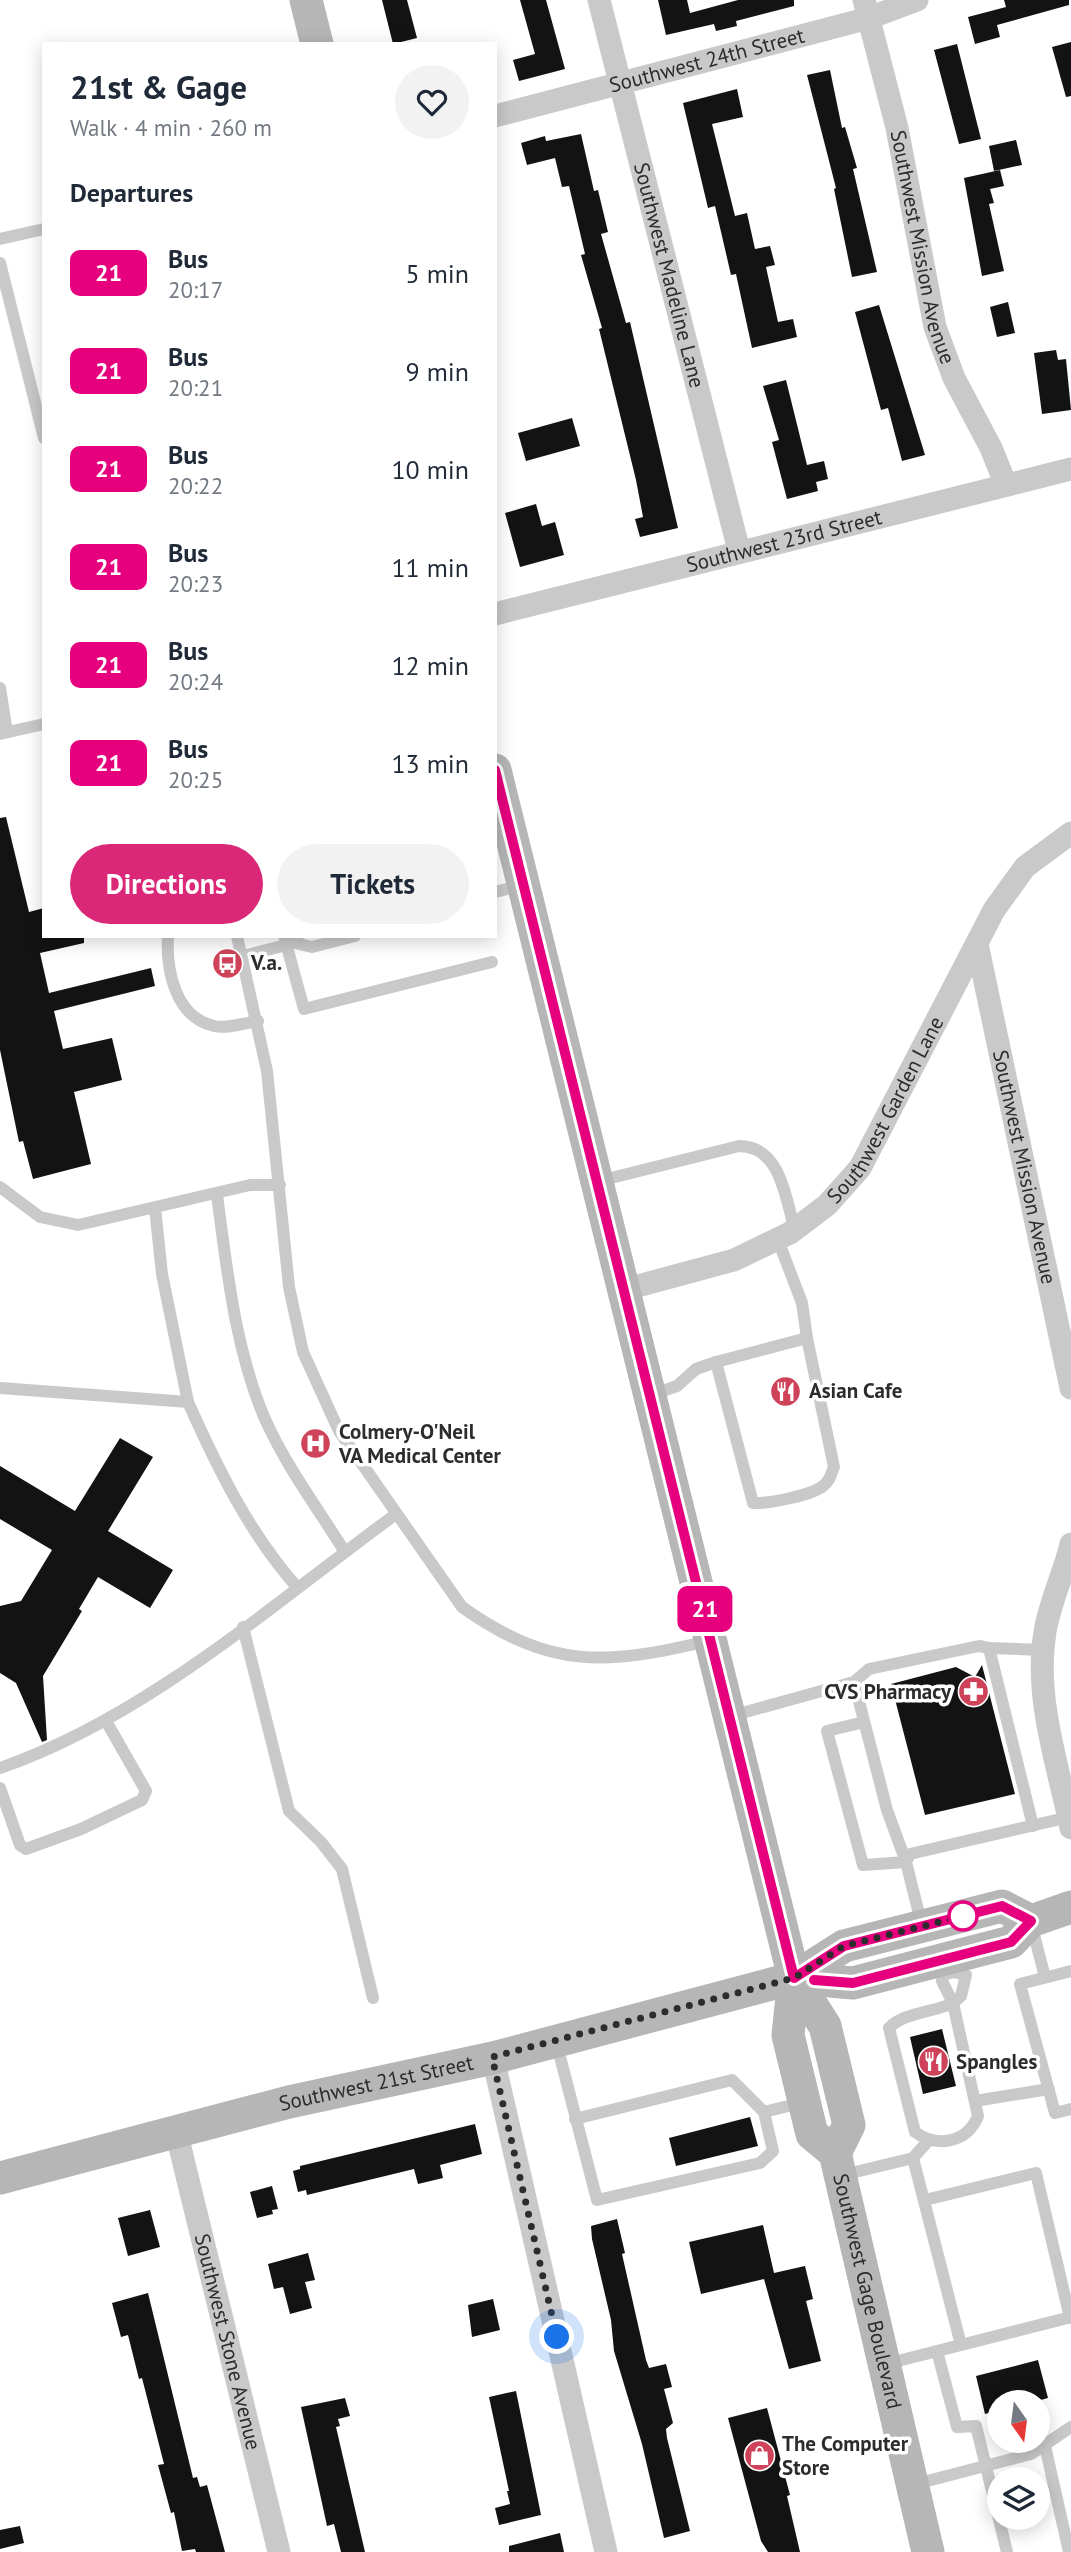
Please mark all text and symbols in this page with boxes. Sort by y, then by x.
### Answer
street label: Southwest 24th Street [606,22,807,98]
text: 21st & Gage [70,65,247,108]
button: heart [395,65,469,139]
text: Walk · 4 min · 260 m [70,113,272,142]
street label: Southwest Mission Avenue [885,128,962,368]
street label: Southwest Madeline Lane [628,160,711,391]
text: Departures [70,176,193,209]
text: Bus [168,242,208,275]
text: 21 [95,257,122,288]
text: 5 min [406,257,469,290]
text: 20:17 [168,275,223,304]
text: Bus [168,340,208,373]
text: 21 [95,355,122,386]
text: 9 min [406,355,469,388]
text: 20:21 [168,373,223,402]
text: Bus [168,438,208,471]
text: 21 [95,453,122,484]
text: 10 min [391,453,469,486]
text: 20:22 [168,471,223,500]
street label: Southwest 23rd Street [683,503,884,578]
text: Bus [168,536,208,569]
text: 21 [95,551,122,582]
text: 11 min [391,551,469,584]
text: 20:23 [168,569,223,598]
text: Bus [168,634,208,667]
text: 21 [95,649,122,680]
text: 12 min [391,649,469,682]
text: 20:24 [168,667,223,696]
text: Bus [168,732,208,765]
text: 21 [95,747,122,778]
text: 13 min [391,747,469,780]
text: 20:25 [168,765,223,794]
button: Directions [70,844,263,924]
button: Tickets [277,844,469,924]
bus stop icon: V.a. [211,946,245,980]
place label: V.a. [250,949,282,976]
street label: Southwest Garden Lane [821,1012,949,1209]
street label: Southwest Mission Avenue [987,1047,1063,1287]
restaurant icon: Asian Cafe [769,1374,803,1408]
place label: Asian Cafe [809,1377,902,1404]
place label: Colmery-O'Neil VA Medical Center [338,1418,501,1469]
hospital icon: Colmery-O'Neil VA Medical Center [299,1427,333,1461]
line badge: 21 [674,1586,736,1632]
text: 21 [691,1593,719,1624]
pharmacy icon: CVS Pharmacy [957,1675,991,1709]
place label: CVS Pharmacy [824,1678,952,1705]
unlabelled marker [948,1901,978,1931]
restaurant icon: Spangles [916,2045,950,2079]
place label: Spangles [956,2048,1037,2075]
street label: Southwest 21st Street [276,2049,476,2117]
street label: Southwest Gage Boulevard [827,2171,908,2412]
street label: Southwest Stone Avenue [189,2231,268,2453]
your location [539,2319,574,2354]
north arrow [987,2390,1050,2454]
map controls [987,2390,1050,2530]
place label: The Computer Store [782,2430,909,2481]
shop icon: The Computer Store [742,2439,776,2473]
button: layers [987,2467,1050,2530]

